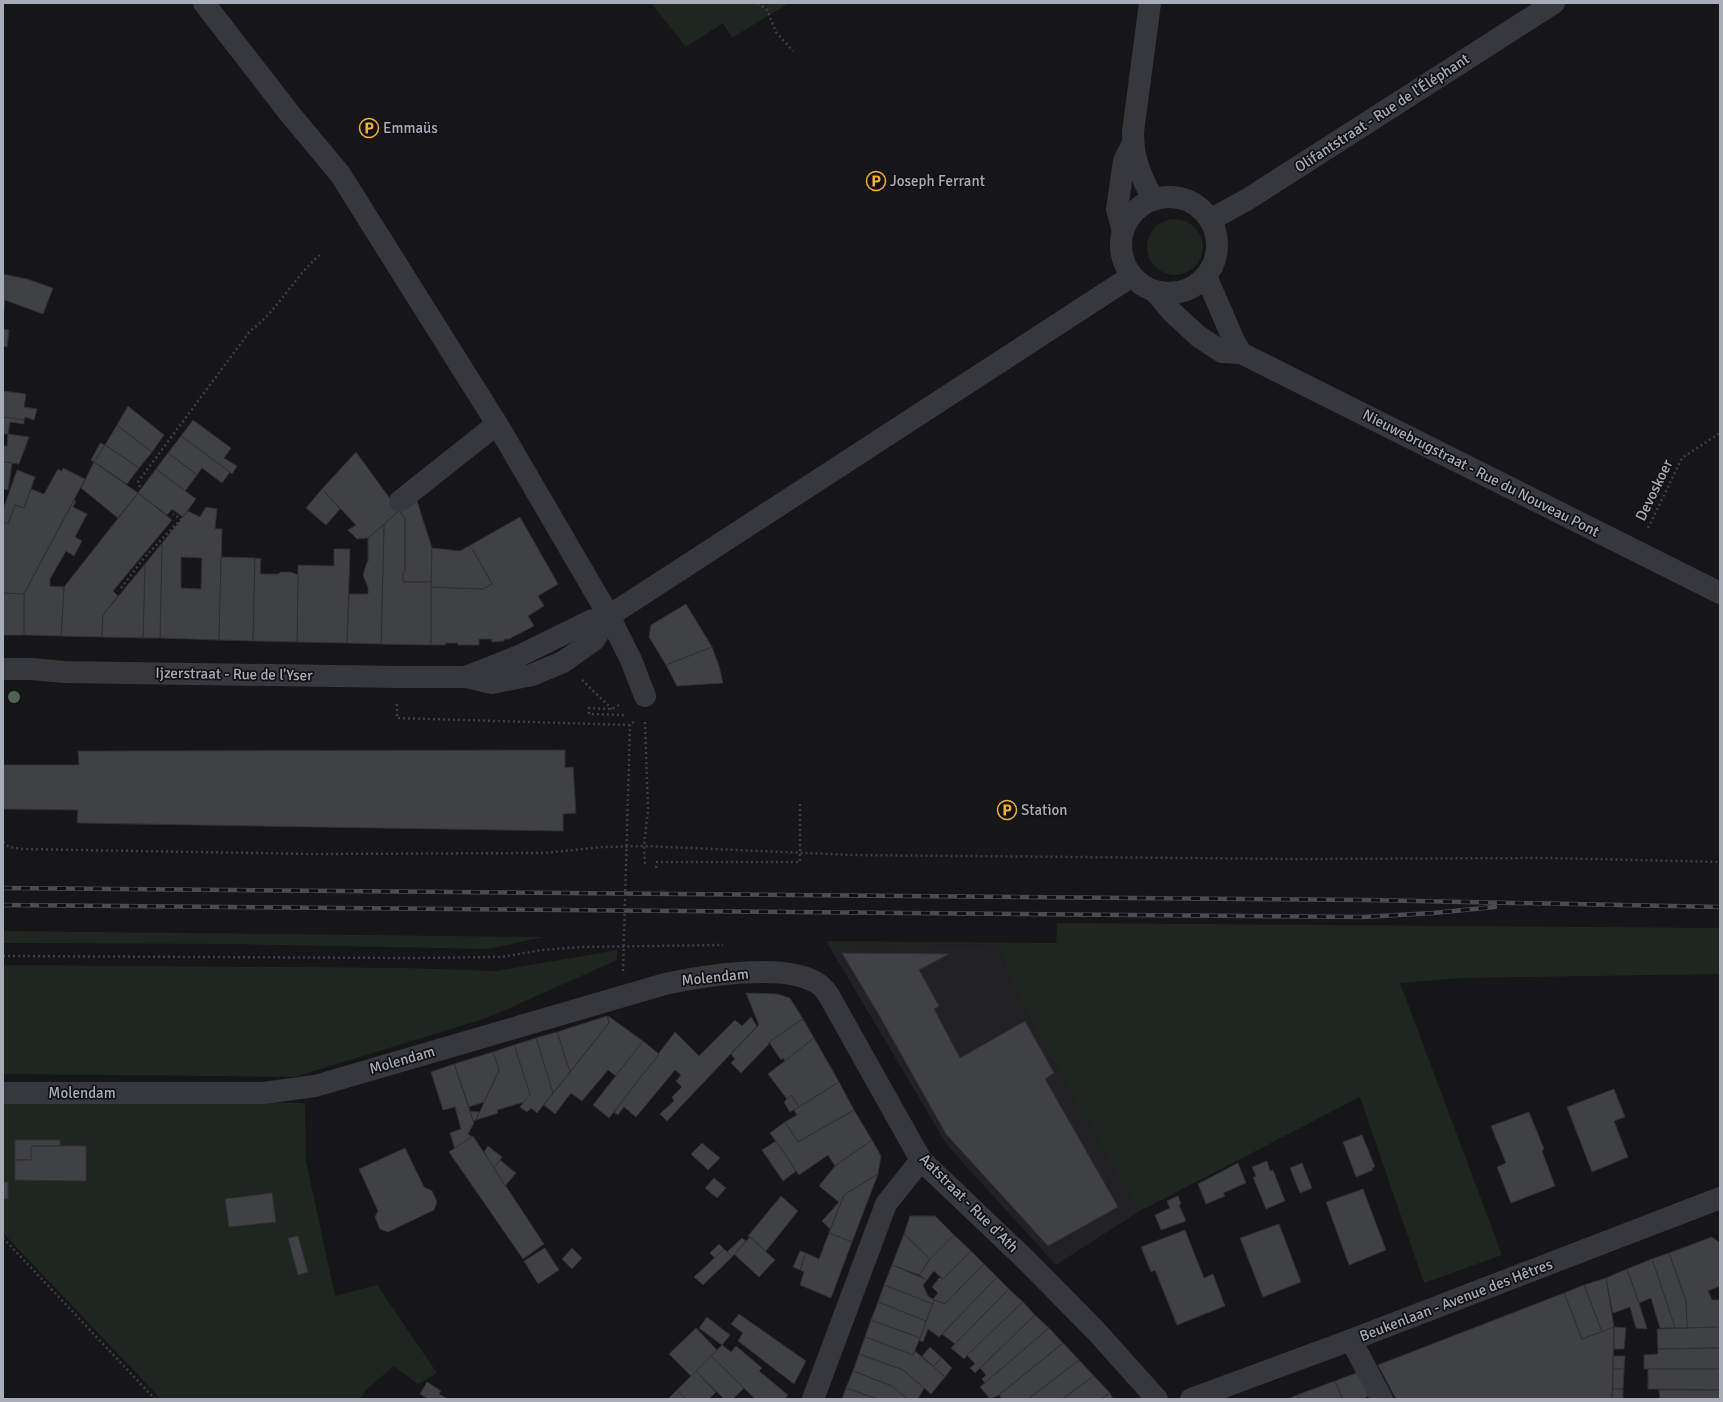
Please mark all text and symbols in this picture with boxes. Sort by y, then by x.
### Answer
street label: Olifantstraat - Rue de l'Éléphant [1291,49,1473,176]
parking icon: Emmaüs [358,117,380,139]
place label: Emmaüs [383,119,438,137]
parking icon: Joseph Ferrant [865,170,887,192]
place label: Joseph Ferrant [890,172,985,190]
street label: Nieuwebrugstraat - Rue du Nouveau Pont [1360,405,1602,541]
street label: Devoskoer [1631,456,1677,524]
street label: Ijzerstraat - Rue de l'Yser [155,664,313,684]
parking icon: Station [996,799,1018,821]
place label: Station [1021,801,1067,819]
street label: Molendam [681,965,749,989]
street label: Molendam [367,1042,437,1078]
street label: Molendam [48,1084,116,1102]
street label: Aatstraat - Rue d'Ath [916,1150,1022,1256]
street label: Beukenlaan - Avenue des Hêtres [1357,1255,1555,1345]

